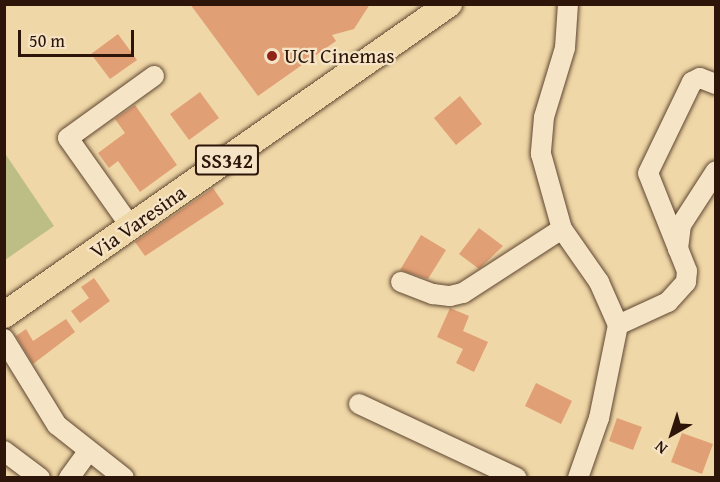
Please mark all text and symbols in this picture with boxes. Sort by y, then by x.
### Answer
scale bar [21,18,136,56]
text: 50 m [29,27,65,54]
place label: UCI Cinemas [284,43,395,69]
marker: UCI Cinemas [265,49,279,63]
road number: SS342 [194,143,260,177]
street label: Via Varesina [85,180,191,264]
north arrow [642,404,702,464]
text: N [649,435,672,461]

